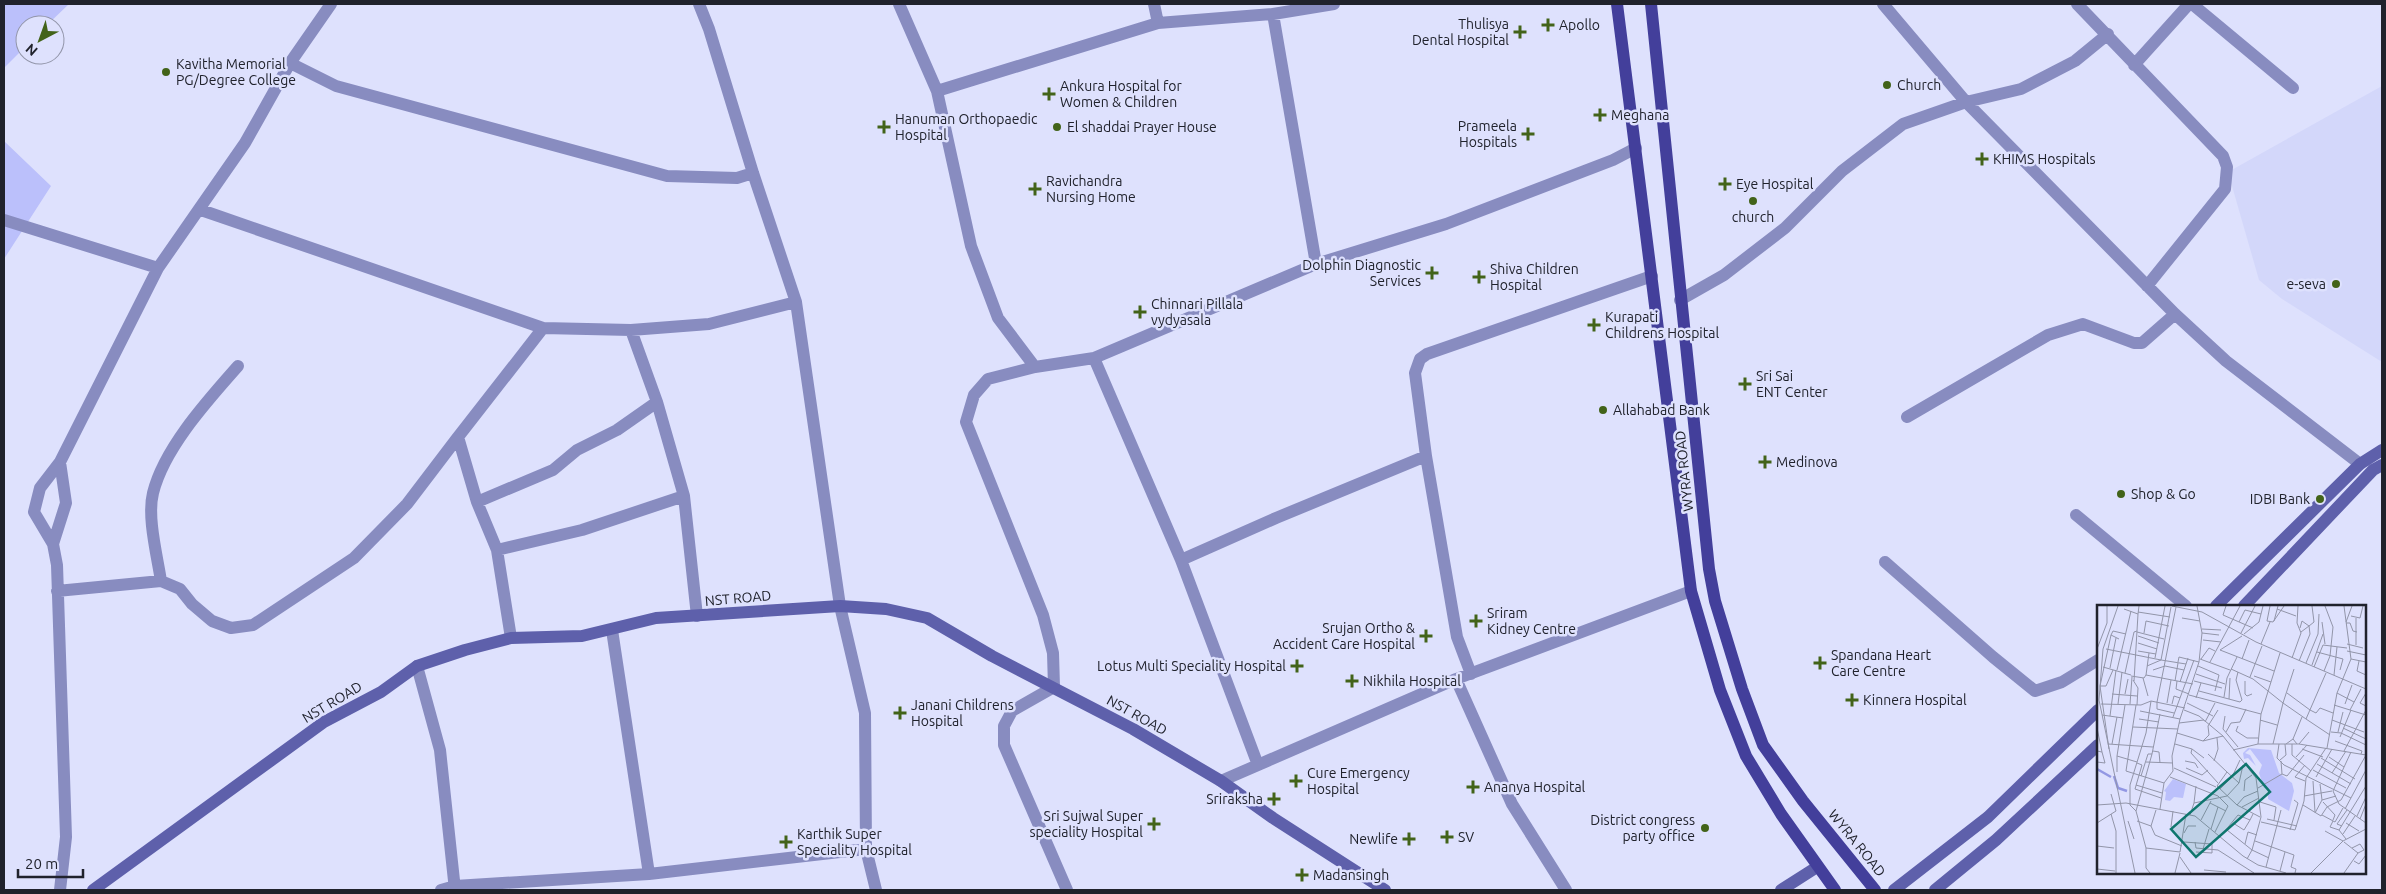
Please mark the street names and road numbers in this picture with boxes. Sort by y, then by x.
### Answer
street label: WYRA ROAD [1672,430,1696,512]
street label: NST ROAD [704,587,772,609]
street label: NST ROAD [299,678,365,726]
street label: NST ROAD [1104,692,1170,738]
street label: WYRA ROAD [1825,806,1889,880]

